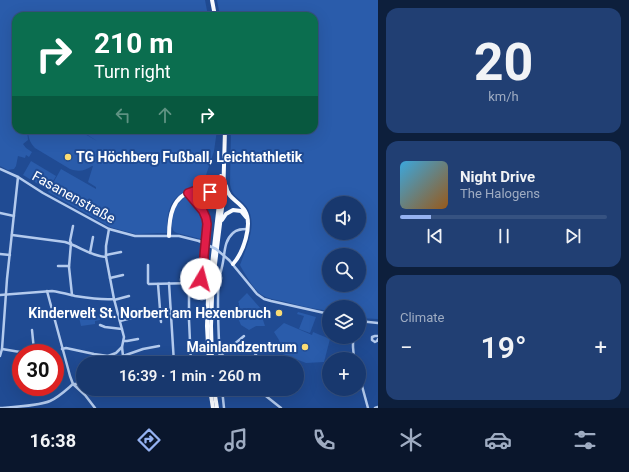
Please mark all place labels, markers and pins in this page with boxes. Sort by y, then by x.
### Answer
place label: TG Höchberg Fußball, Leichtathletik [76,149,303,165]
marker: TG Höchberg Fußball, Leichtathletik [63,152,73,162]
pin [193,175,227,209]
place label: Kinderwelt St. Norbert am Hexenbruch [28,305,271,321]
marker: Kinderwelt St. Norbert am Hexenbruch [274,308,284,318]
place label: Mainlandzentrum [187,339,297,355]
marker: Mainlandzentrum [300,342,310,352]

